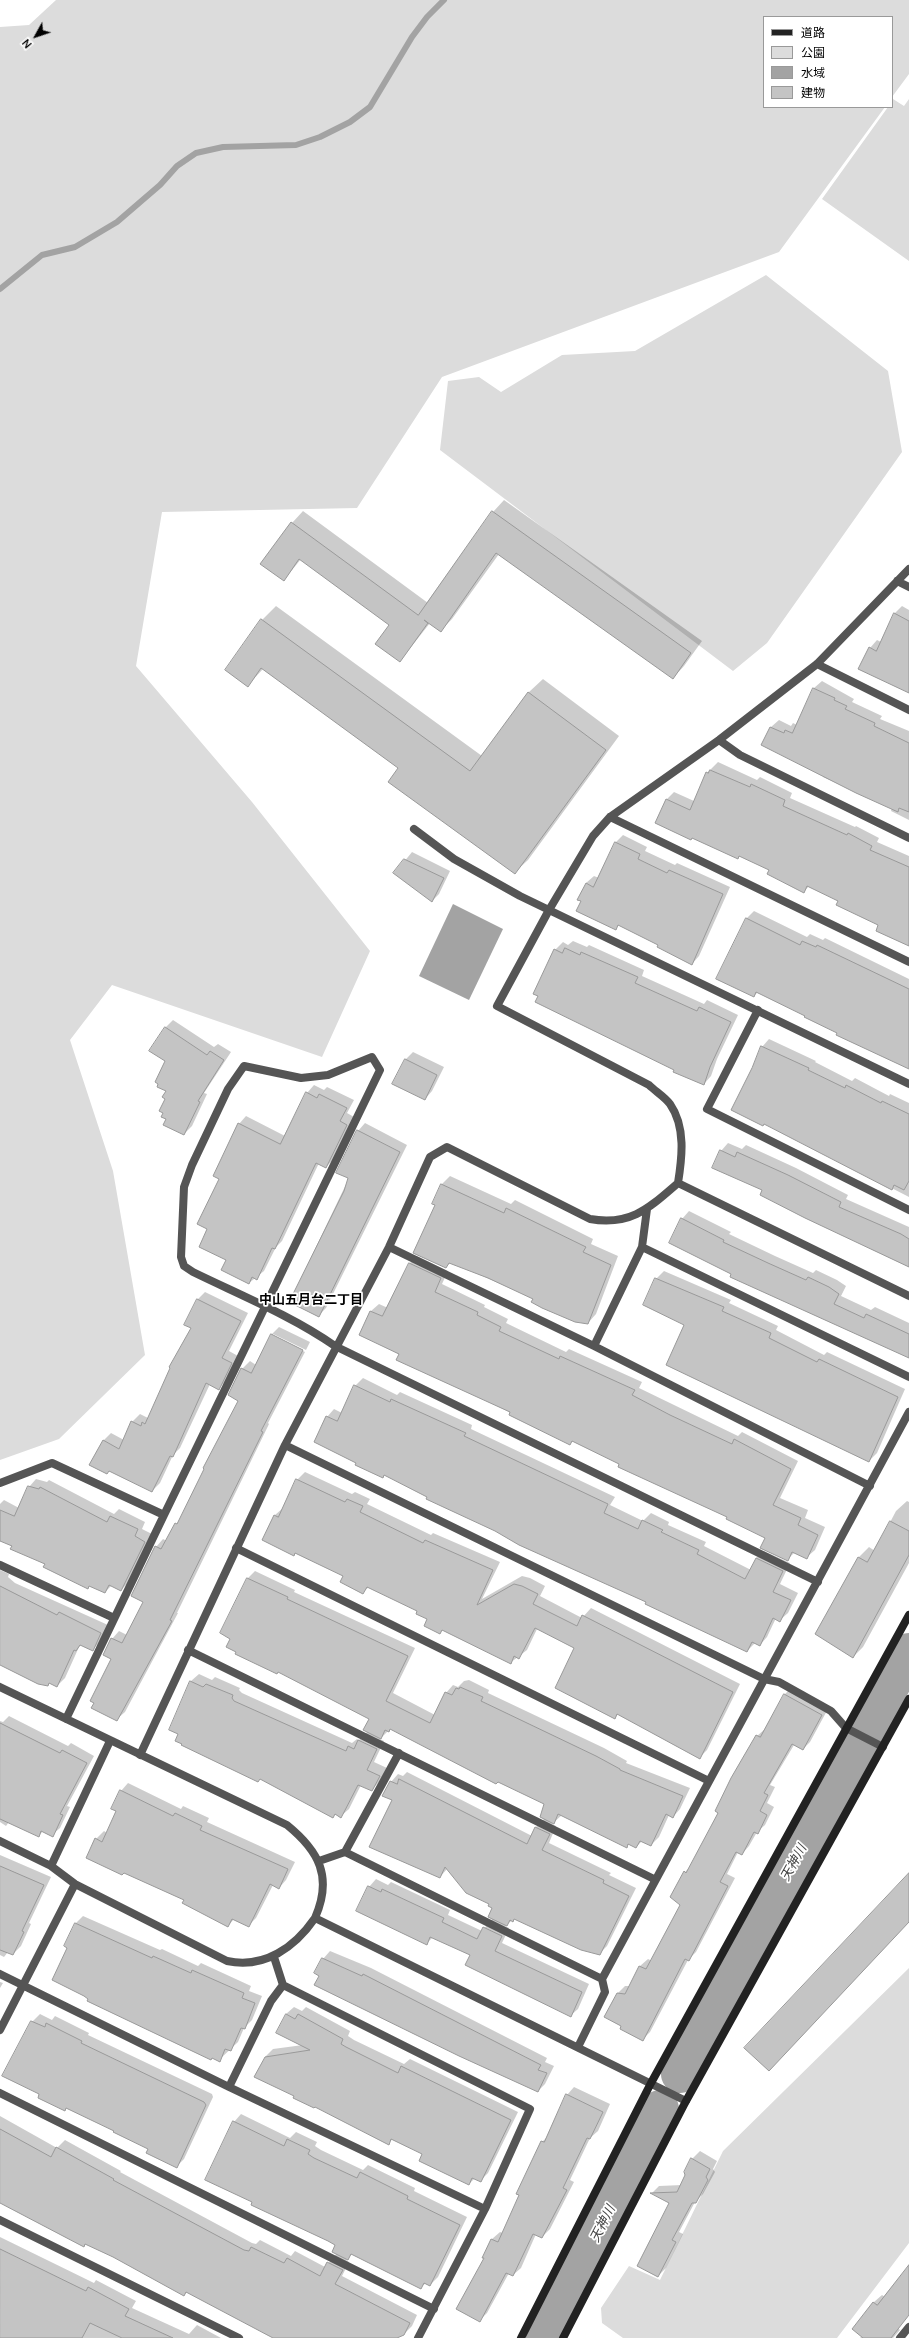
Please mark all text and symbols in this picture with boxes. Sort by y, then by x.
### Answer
north arrow [16,16,56,56]
legend [763,16,893,108]
text: 道路 [801,24,825,41]
text: N [18,36,35,52]
text: 公園 [801,44,825,61]
text: 水域 [801,64,825,81]
text: 建物 [801,84,825,101]
district label: 中山五月台二丁目 [259,1292,363,1308]
water label: 天神川 [778,1842,810,1884]
water label: 天神川 [587,2203,619,2245]

